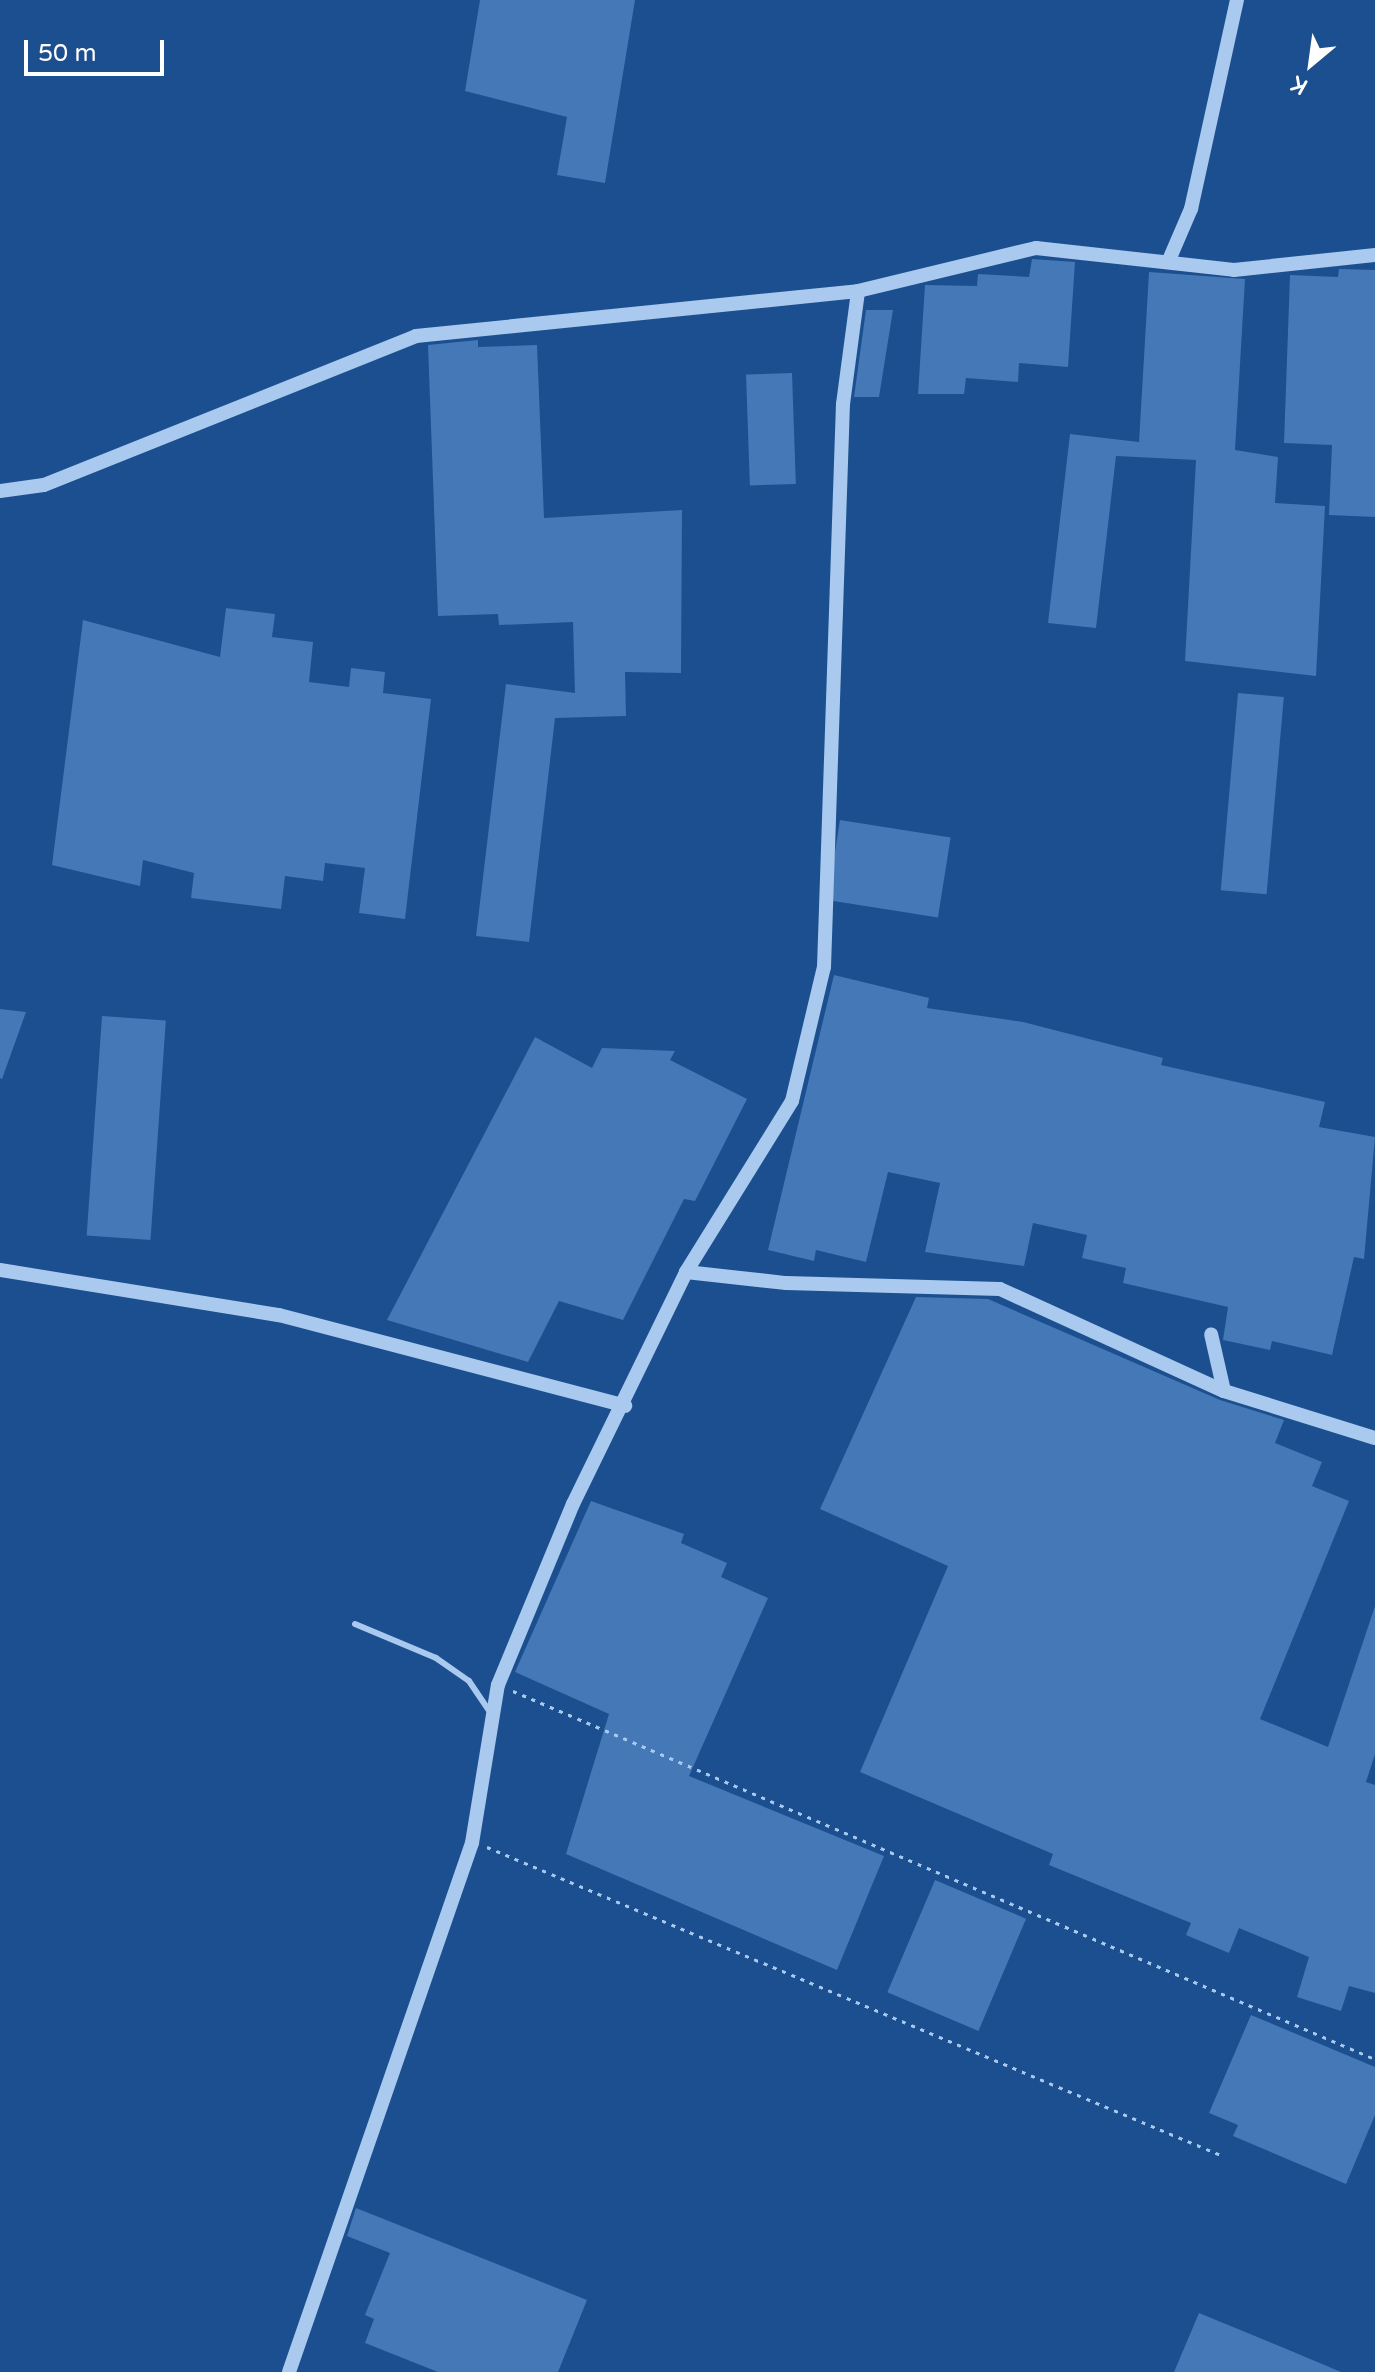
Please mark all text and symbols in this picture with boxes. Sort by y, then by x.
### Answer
scale bar [28,24,168,74]
north arrow [1271,24,1351,104]
text: 50 m [38,39,96,68]
text: K [1287,70,1312,100]

